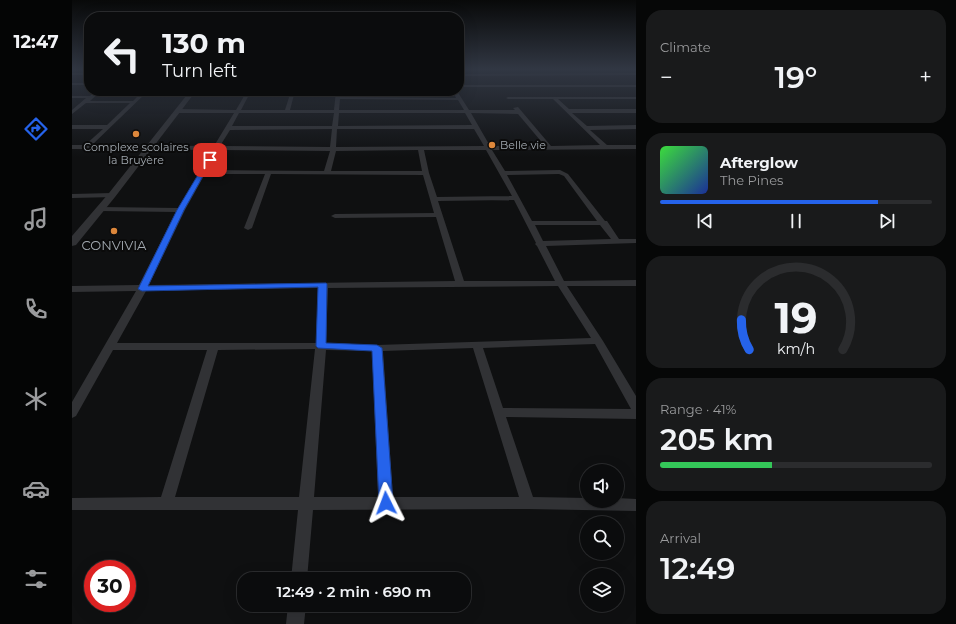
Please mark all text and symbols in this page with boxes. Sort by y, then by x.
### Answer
text: 130 m [162,26,246,60]
icon: left [96,28,148,80]
text: 12:47 [13,31,59,53]
text: Climate [660,39,711,55]
text: 19° [775,59,817,96]
text: Turn left [162,60,237,82]
text: − [660,64,673,91]
text: + [919,64,932,91]
icon: directions [22,115,50,143]
marker: Complexe scolaires la Bruyère [131,129,141,139]
place label: Belle vie [500,138,546,152]
place label: Complexe scolaires la Bruyère [83,140,189,167]
marker: Belle vie [487,140,497,150]
pin [193,143,227,177]
icon: arrive [199,149,221,171]
text: Afterglow [720,153,798,172]
text: The Pines [720,172,783,188]
icon: music [22,205,50,233]
icon: previous [694,210,716,232]
icon: pause [785,210,807,232]
icon: next [876,210,898,232]
marker: CONVIVIA [109,226,119,236]
place label: CONVIVIA [82,237,147,253]
text: 19 [775,293,817,343]
icon: phone [22,295,50,323]
text: km/h [777,340,815,358]
icon: climate [22,385,50,413]
text: Range · 41% [660,401,736,417]
text: 205 km [660,421,774,458]
map controls [580,464,624,612]
button: sound [580,464,624,508]
icon: car [22,475,50,503]
position arrow [365,482,407,524]
button: search [580,516,624,560]
text: Arrival [660,530,701,546]
text: 12:49 [660,550,735,587]
speed limit sign: 30 [84,560,136,612]
icon: filters [22,565,50,593]
button: layers [580,568,624,612]
text: 12:49 · 2 min · 690 m [277,582,431,601]

